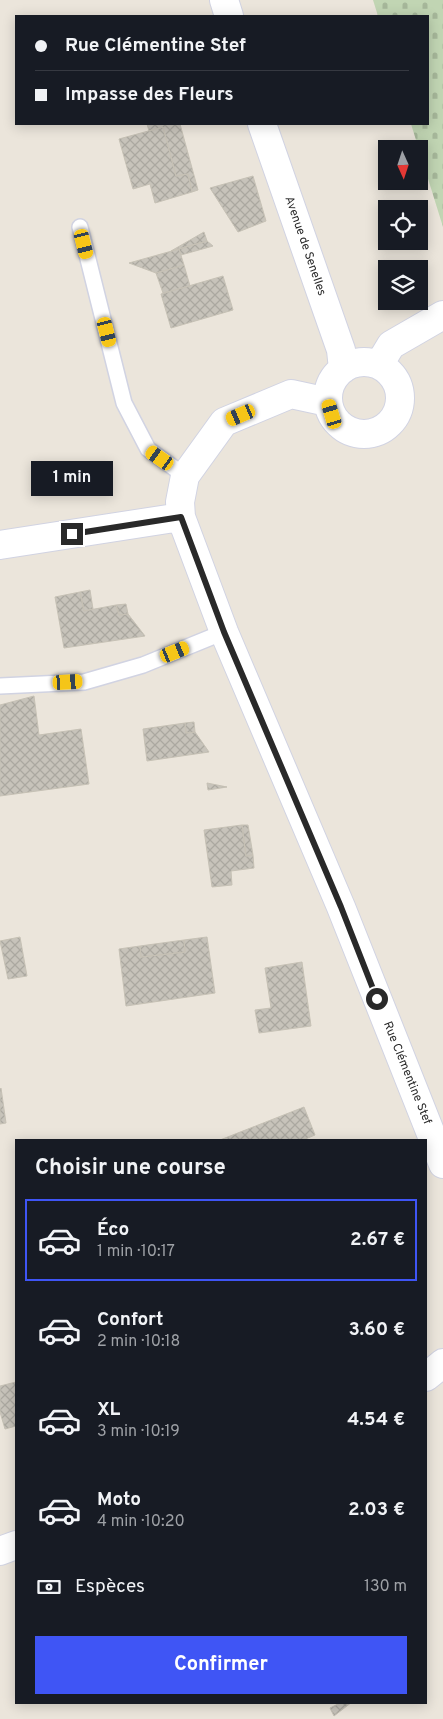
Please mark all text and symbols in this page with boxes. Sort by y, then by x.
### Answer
text: Rue Clémentine Stef [65,34,246,58]
text: Impasse des Fleurs [65,83,234,107]
north arrow [378,140,428,190]
map controls [378,140,428,310]
street label: Avenue de Senelles [280,194,330,298]
button: locate [378,200,428,250]
car [73,228,94,260]
button: layers [378,260,428,310]
car [96,316,117,348]
car [320,397,343,431]
car [224,402,257,428]
car [143,443,176,473]
callout: 1 min [31,462,113,496]
text: 1 min [53,468,91,488]
route end [61,523,83,545]
car [158,639,191,665]
car [52,674,83,690]
route start [366,988,388,1010]
street label: Rue Clémentine Stef [379,1019,435,1127]
text: Choisir une course [35,1155,226,1182]
icon: car [37,1218,82,1263]
text: Éco [97,1218,129,1242]
text: 2.67 € [350,1228,405,1252]
text: 1 min · 10:17 [97,1242,175,1262]
icon: car [37,1308,82,1353]
text: Confort [97,1308,163,1332]
text: 3.60 € [348,1318,405,1342]
text: 2 min · 10:18 [97,1332,180,1352]
icon: car [37,1398,82,1443]
text: XL [97,1398,120,1422]
text: 4.54 € [347,1408,405,1432]
text: 3 min · 10:19 [97,1422,180,1442]
icon: car [37,1488,82,1533]
text: Moto [97,1488,141,1512]
text: 2.03 € [348,1498,405,1522]
text: 4 min · 10:20 [97,1512,185,1532]
icon: cash [35,1573,63,1601]
text: Espèces [75,1575,145,1599]
text: 130 m [364,1577,407,1597]
button: Confirmer [35,1636,407,1694]

